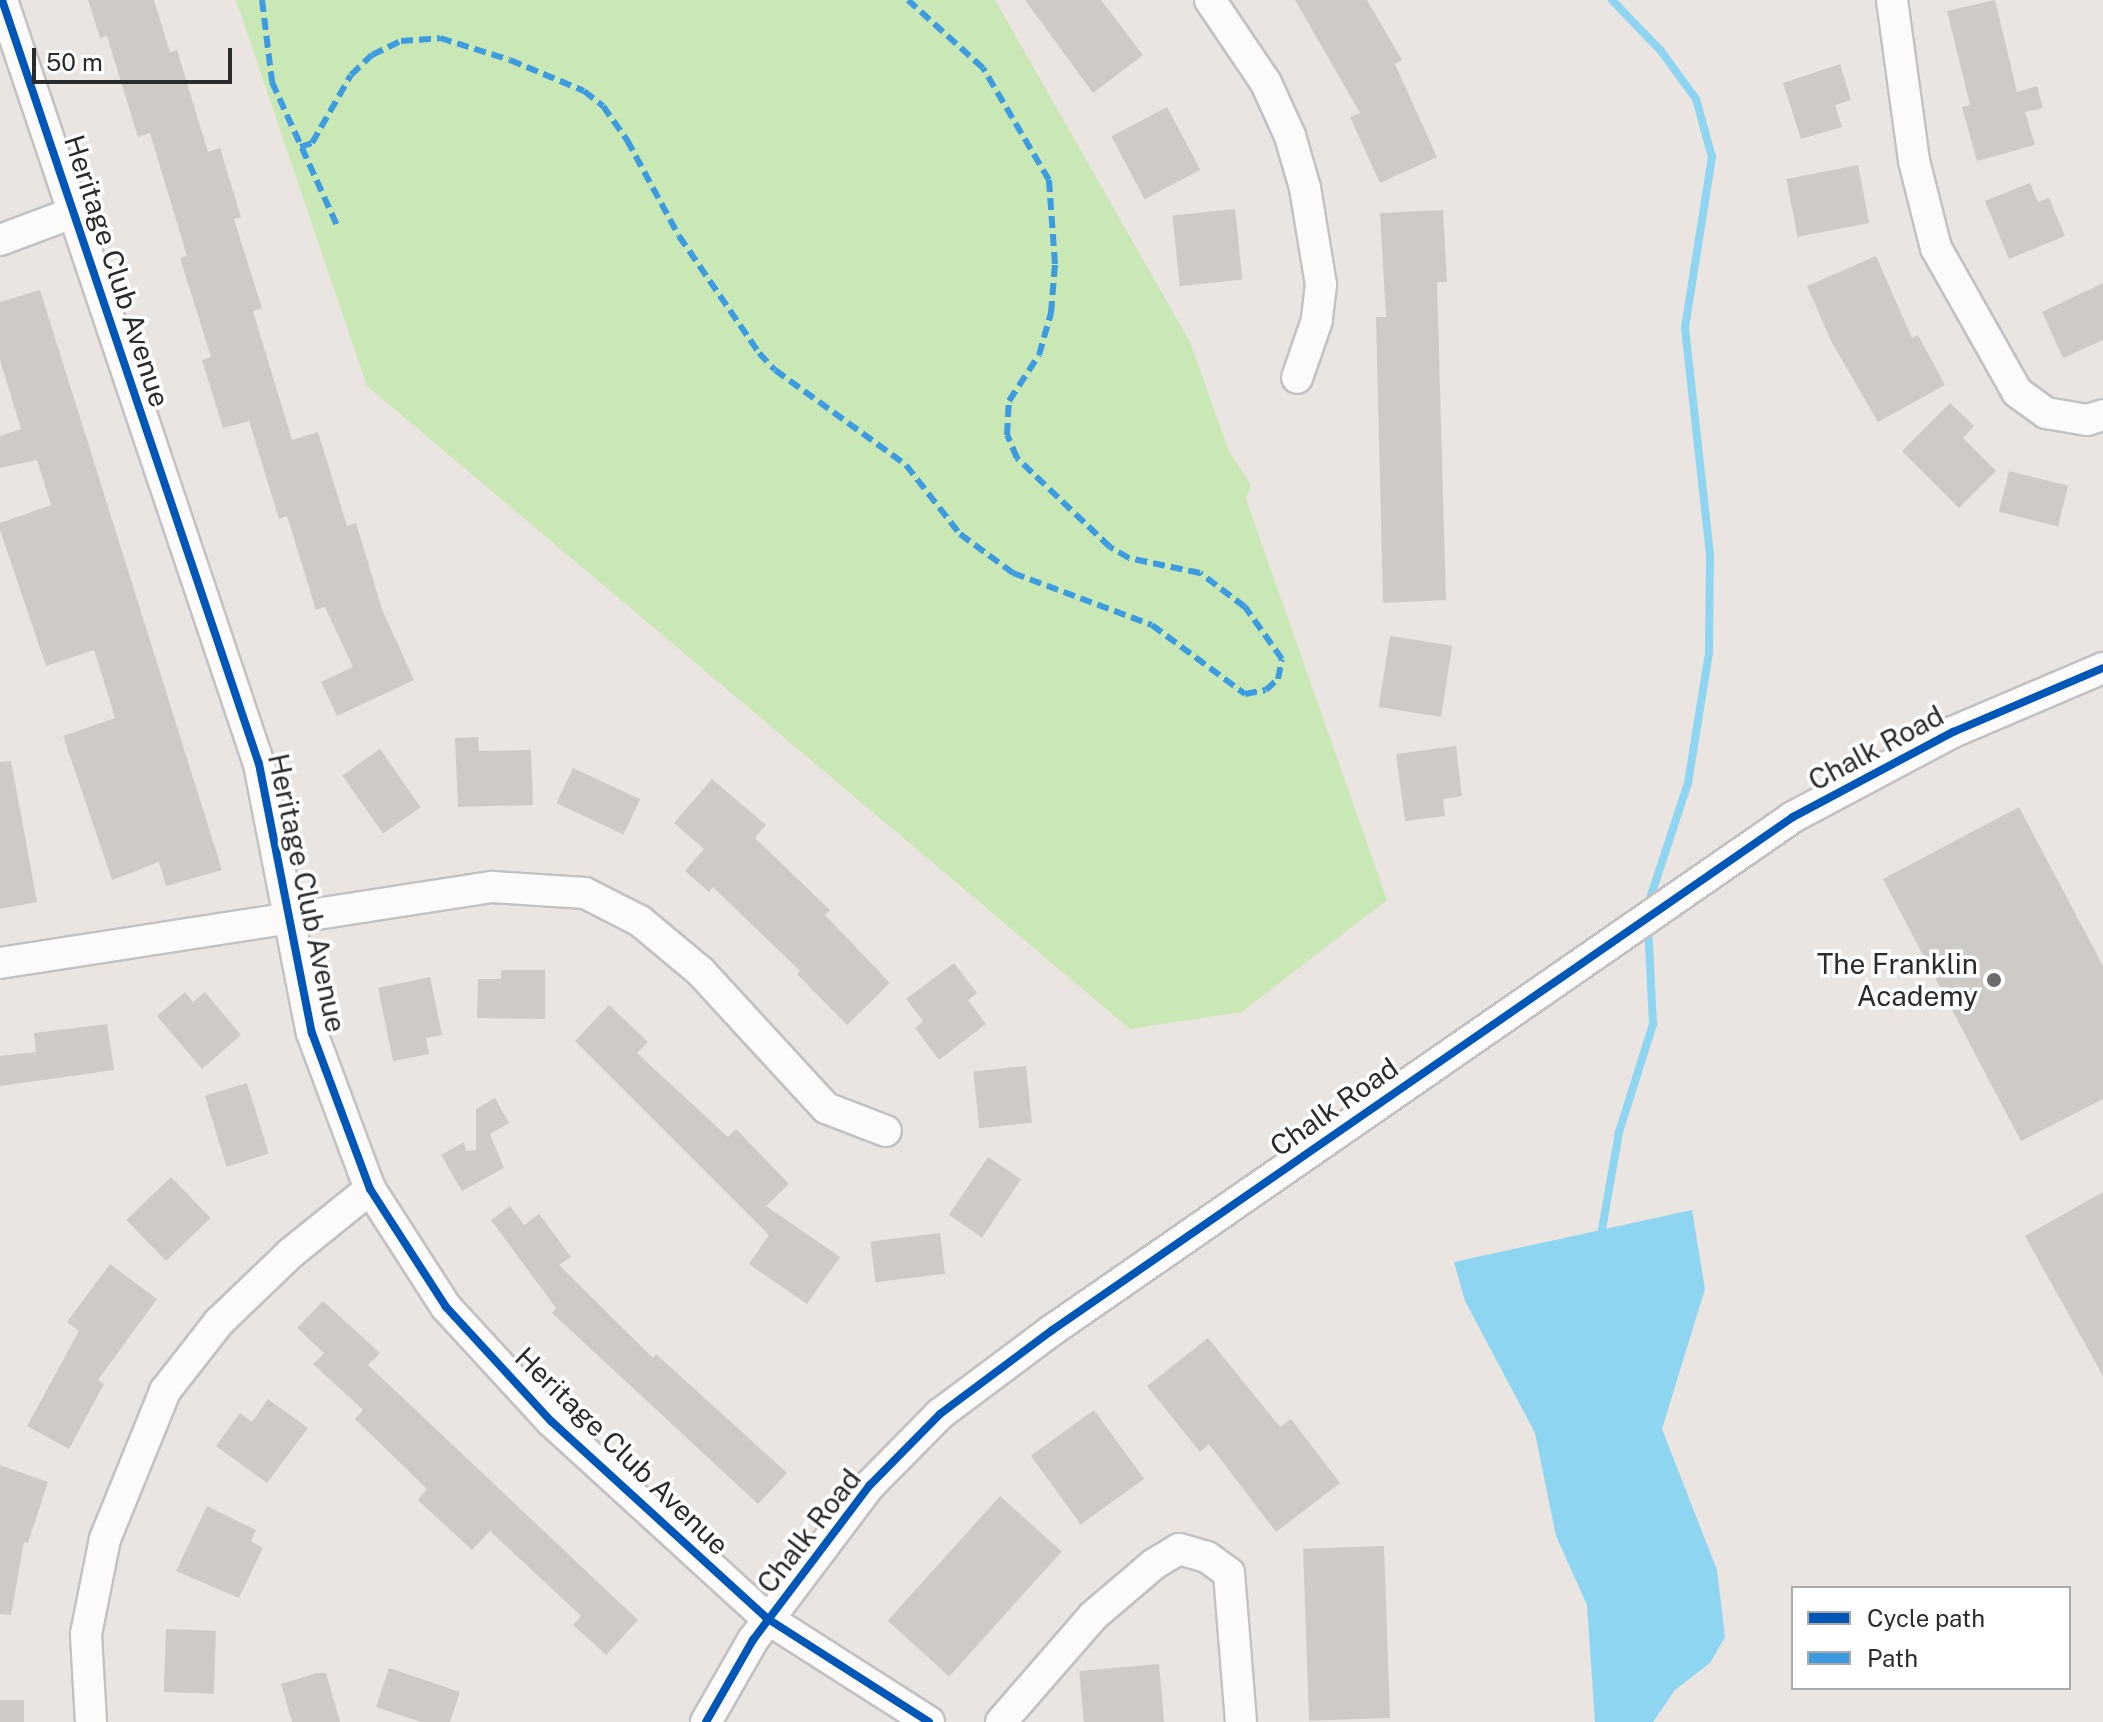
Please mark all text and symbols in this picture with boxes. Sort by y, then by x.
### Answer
scale bar [36,32,236,82]
text: 50 m [46,48,103,76]
street label: Heritage Club Avenue [57,131,177,411]
street label: Chalk Road [1803,698,1949,798]
street label: Heritage Club Avenue [261,750,353,1036]
place label: The Franklin Academy [1817,947,1978,1013]
marker: The Franklin Academy [1985,971,2003,989]
street label: Chalk Road [1264,1051,1404,1163]
street label: Heritage Club Avenue [508,1340,736,1562]
street label: Chalk Road [750,1462,868,1600]
legend [1791,1586,2071,1690]
text: Cycle path [1867,1604,1985,1632]
text: Path [1867,1644,1918,1672]

